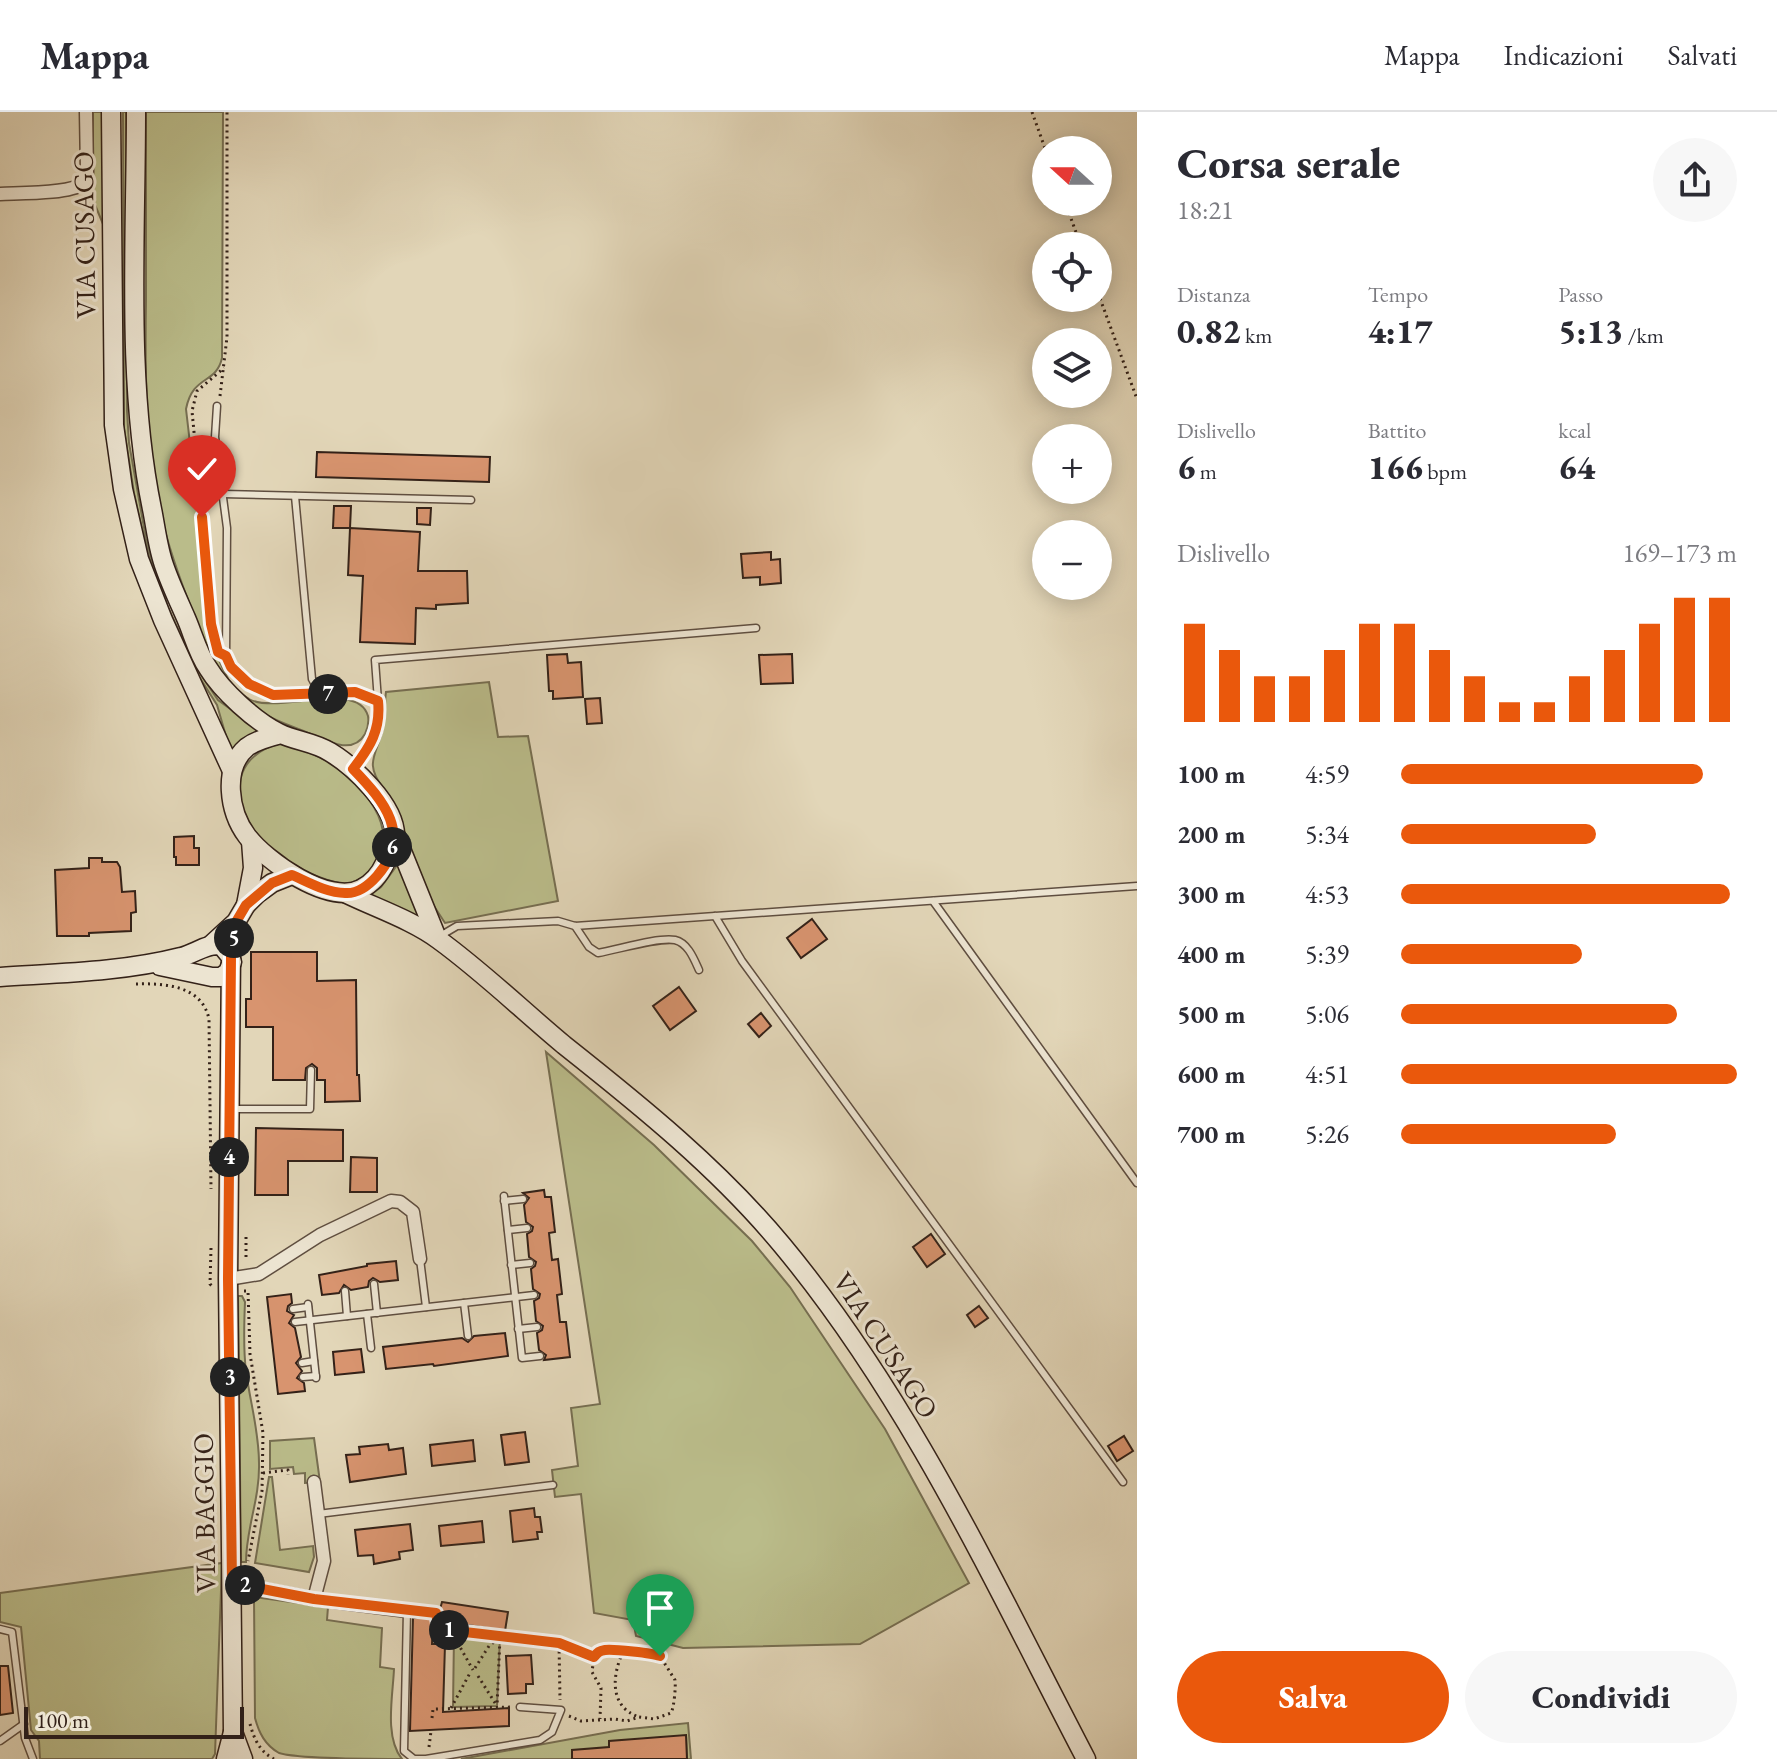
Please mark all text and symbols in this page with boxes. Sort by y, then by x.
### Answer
text: Mappa [40,31,149,80]
text: Mappa [1384,37,1460,73]
text: Indicazioni [1504,37,1623,73]
text: Salvati [1667,37,1737,73]
text: Corsa serale [1177,134,1400,191]
north arrow [1032,136,1112,216]
map controls [1032,136,1112,600]
button: share [1653,138,1737,222]
street label: VIA CUSAGO [65,151,103,319]
text: 18:21 [1177,193,1233,227]
button: locate [1032,232,1112,312]
text: Distanza [1177,280,1250,309]
text: Tempo [1368,280,1428,309]
text: Passo [1558,280,1603,309]
text: 0.82 [1177,309,1241,353]
text: 4:17 [1368,309,1433,353]
text: 5:13 [1558,309,1623,353]
text: km [1241,321,1272,350]
text: /km [1623,321,1664,350]
button: layers [1032,328,1112,408]
text: Dislivello [1177,416,1256,445]
text: Battito [1368,416,1426,445]
text: kcal [1558,416,1591,445]
button: + [1032,424,1112,504]
pin [168,435,236,517]
text: 6 [1177,445,1195,489]
text: 166 [1368,445,1423,489]
text: 64 [1558,445,1595,489]
icon: check [180,447,224,491]
text: m [1195,457,1217,486]
text: bpm [1423,457,1467,486]
button: − [1032,520,1112,600]
text: Dislivello [1177,536,1270,570]
text: 169–173 m [1622,536,1737,570]
pin: 7 [308,674,348,714]
text: 7 [322,679,334,708]
text: 100 m [1177,757,1245,791]
text: 4:59 [1305,757,1349,791]
text: 200 m [1177,817,1245,851]
text: 5:34 [1305,817,1349,851]
pin: 6 [372,827,412,867]
text: 6 [386,832,398,861]
text: 300 m [1177,877,1245,911]
text: 4:53 [1305,877,1349,911]
pin: 5 [214,918,254,958]
text: 5 [228,923,240,952]
text: 400 m [1177,937,1245,971]
text: 5:39 [1305,937,1349,971]
text: 500 m [1177,997,1245,1031]
text: 5:06 [1305,997,1349,1031]
text: 600 m [1177,1057,1245,1091]
text: 4:51 [1305,1057,1349,1091]
text: 700 m [1177,1117,1245,1151]
text: 5:26 [1305,1117,1349,1151]
pin: 4 [209,1137,249,1177]
text: 4 [223,1142,235,1171]
street label: VIA CUSAGO [825,1265,947,1425]
pin: 3 [210,1357,250,1397]
text: 3 [224,1362,236,1391]
street label: VIA BAGGIO [185,1433,223,1593]
pin: 2 [225,1565,265,1605]
text: 2 [239,1570,251,1599]
pin [626,1574,694,1656]
icon: arrive [638,1586,682,1630]
pin: 1 [429,1610,469,1650]
text: 1 [443,1615,455,1644]
button: Salva [1177,1651,1449,1743]
button: Condividi [1465,1651,1737,1743]
scale bar [24,1703,244,1739]
text: 100 m [36,1706,89,1735]

